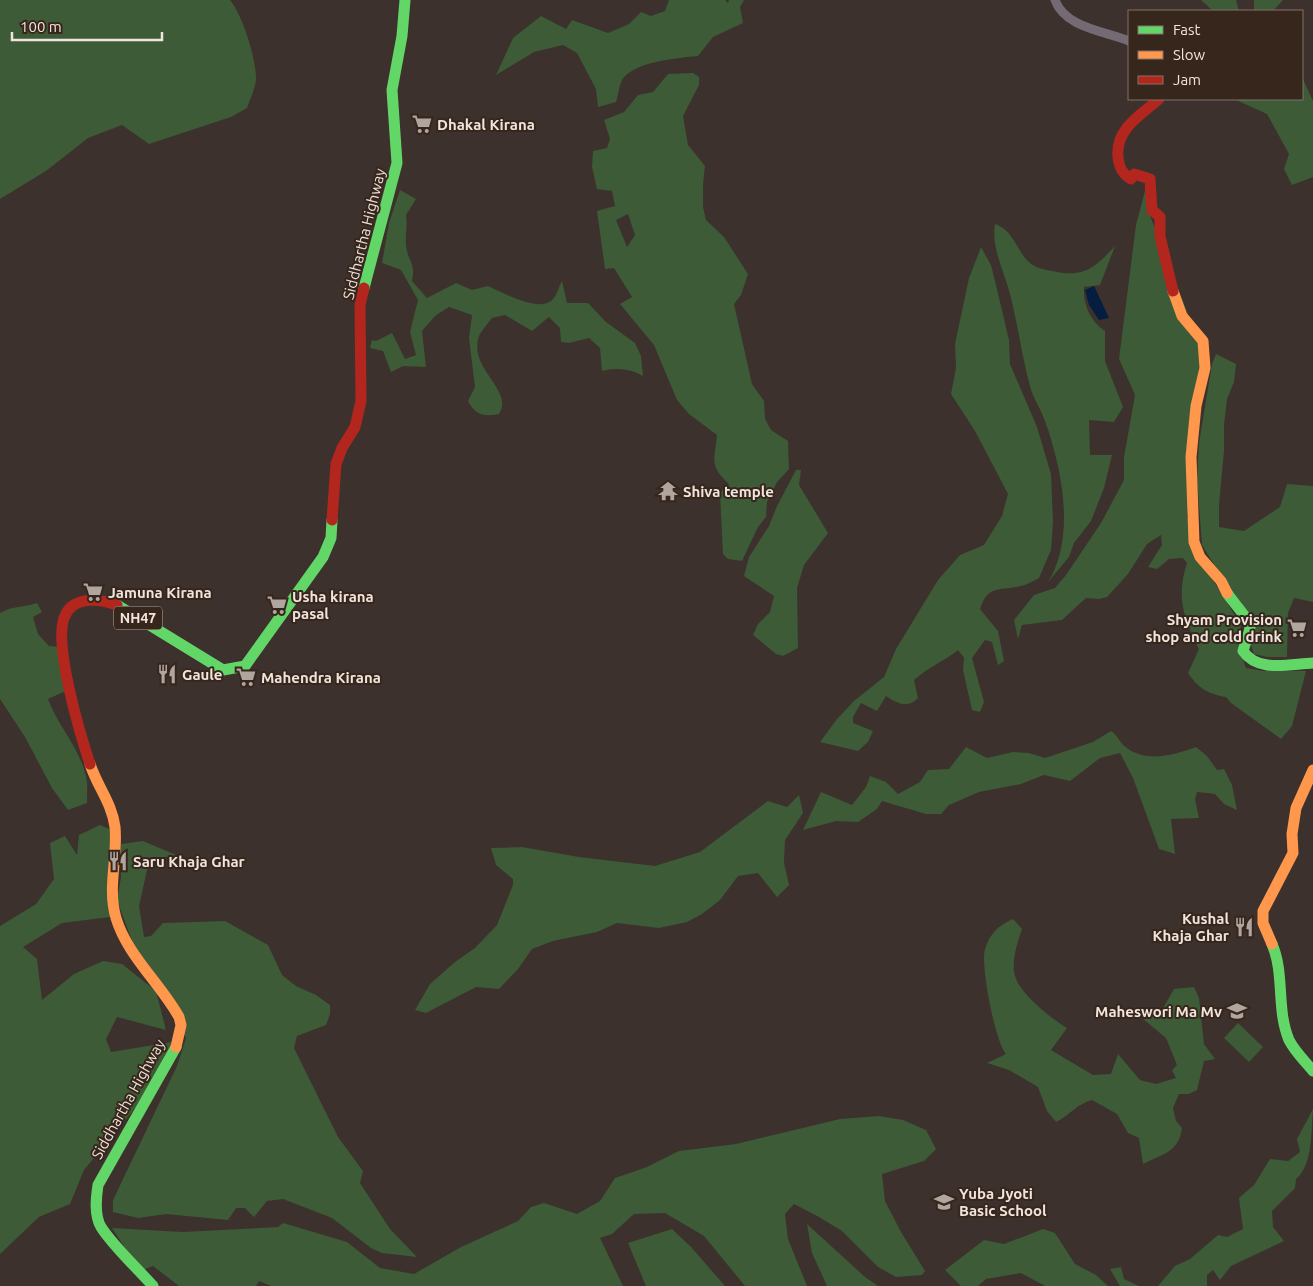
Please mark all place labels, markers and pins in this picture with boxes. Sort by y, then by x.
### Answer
supermarket icon: Dhakal Kirana [411,113,433,135]
place label: Dhakal Kirana [437,116,535,133]
temple icon: Shiva temple [657,480,679,502]
place label: Shiva temple [683,483,774,500]
supermarket icon: Jamuna Kirana [82,581,104,603]
place label: Jamuna Kirana [108,584,212,601]
place label: Usha kirana pasal [292,588,374,622]
supermarket icon: Usha kirana pasal [266,594,288,616]
place label: Shyam Provision shop and cold drink [1145,611,1283,645]
supermarket icon: Shyam Provision shop and cold drink [1286,617,1308,639]
restaurant icon: Gaule [156,663,178,685]
place label: Gaule [182,666,223,683]
supermarket icon: Mahendra Kirana [235,666,257,688]
place label: Mahendra Kirana [261,669,381,686]
restaurant icon: Saru Khaja Ghar [107,850,129,872]
place label: Saru Khaja Ghar [133,853,246,870]
place label: Kushal Khaja Ghar [1153,910,1230,944]
restaurant icon: Kushal Khaja Ghar [1233,916,1255,938]
school or university icon: Maheswori Ma Mv [1226,1000,1248,1022]
place label: Maheswori Ma Mv [1095,1003,1222,1020]
place label: Yuba Jyoti Basic School [959,1185,1047,1219]
school or university icon: Yuba Jyoti Basic School [933,1191,955,1213]

